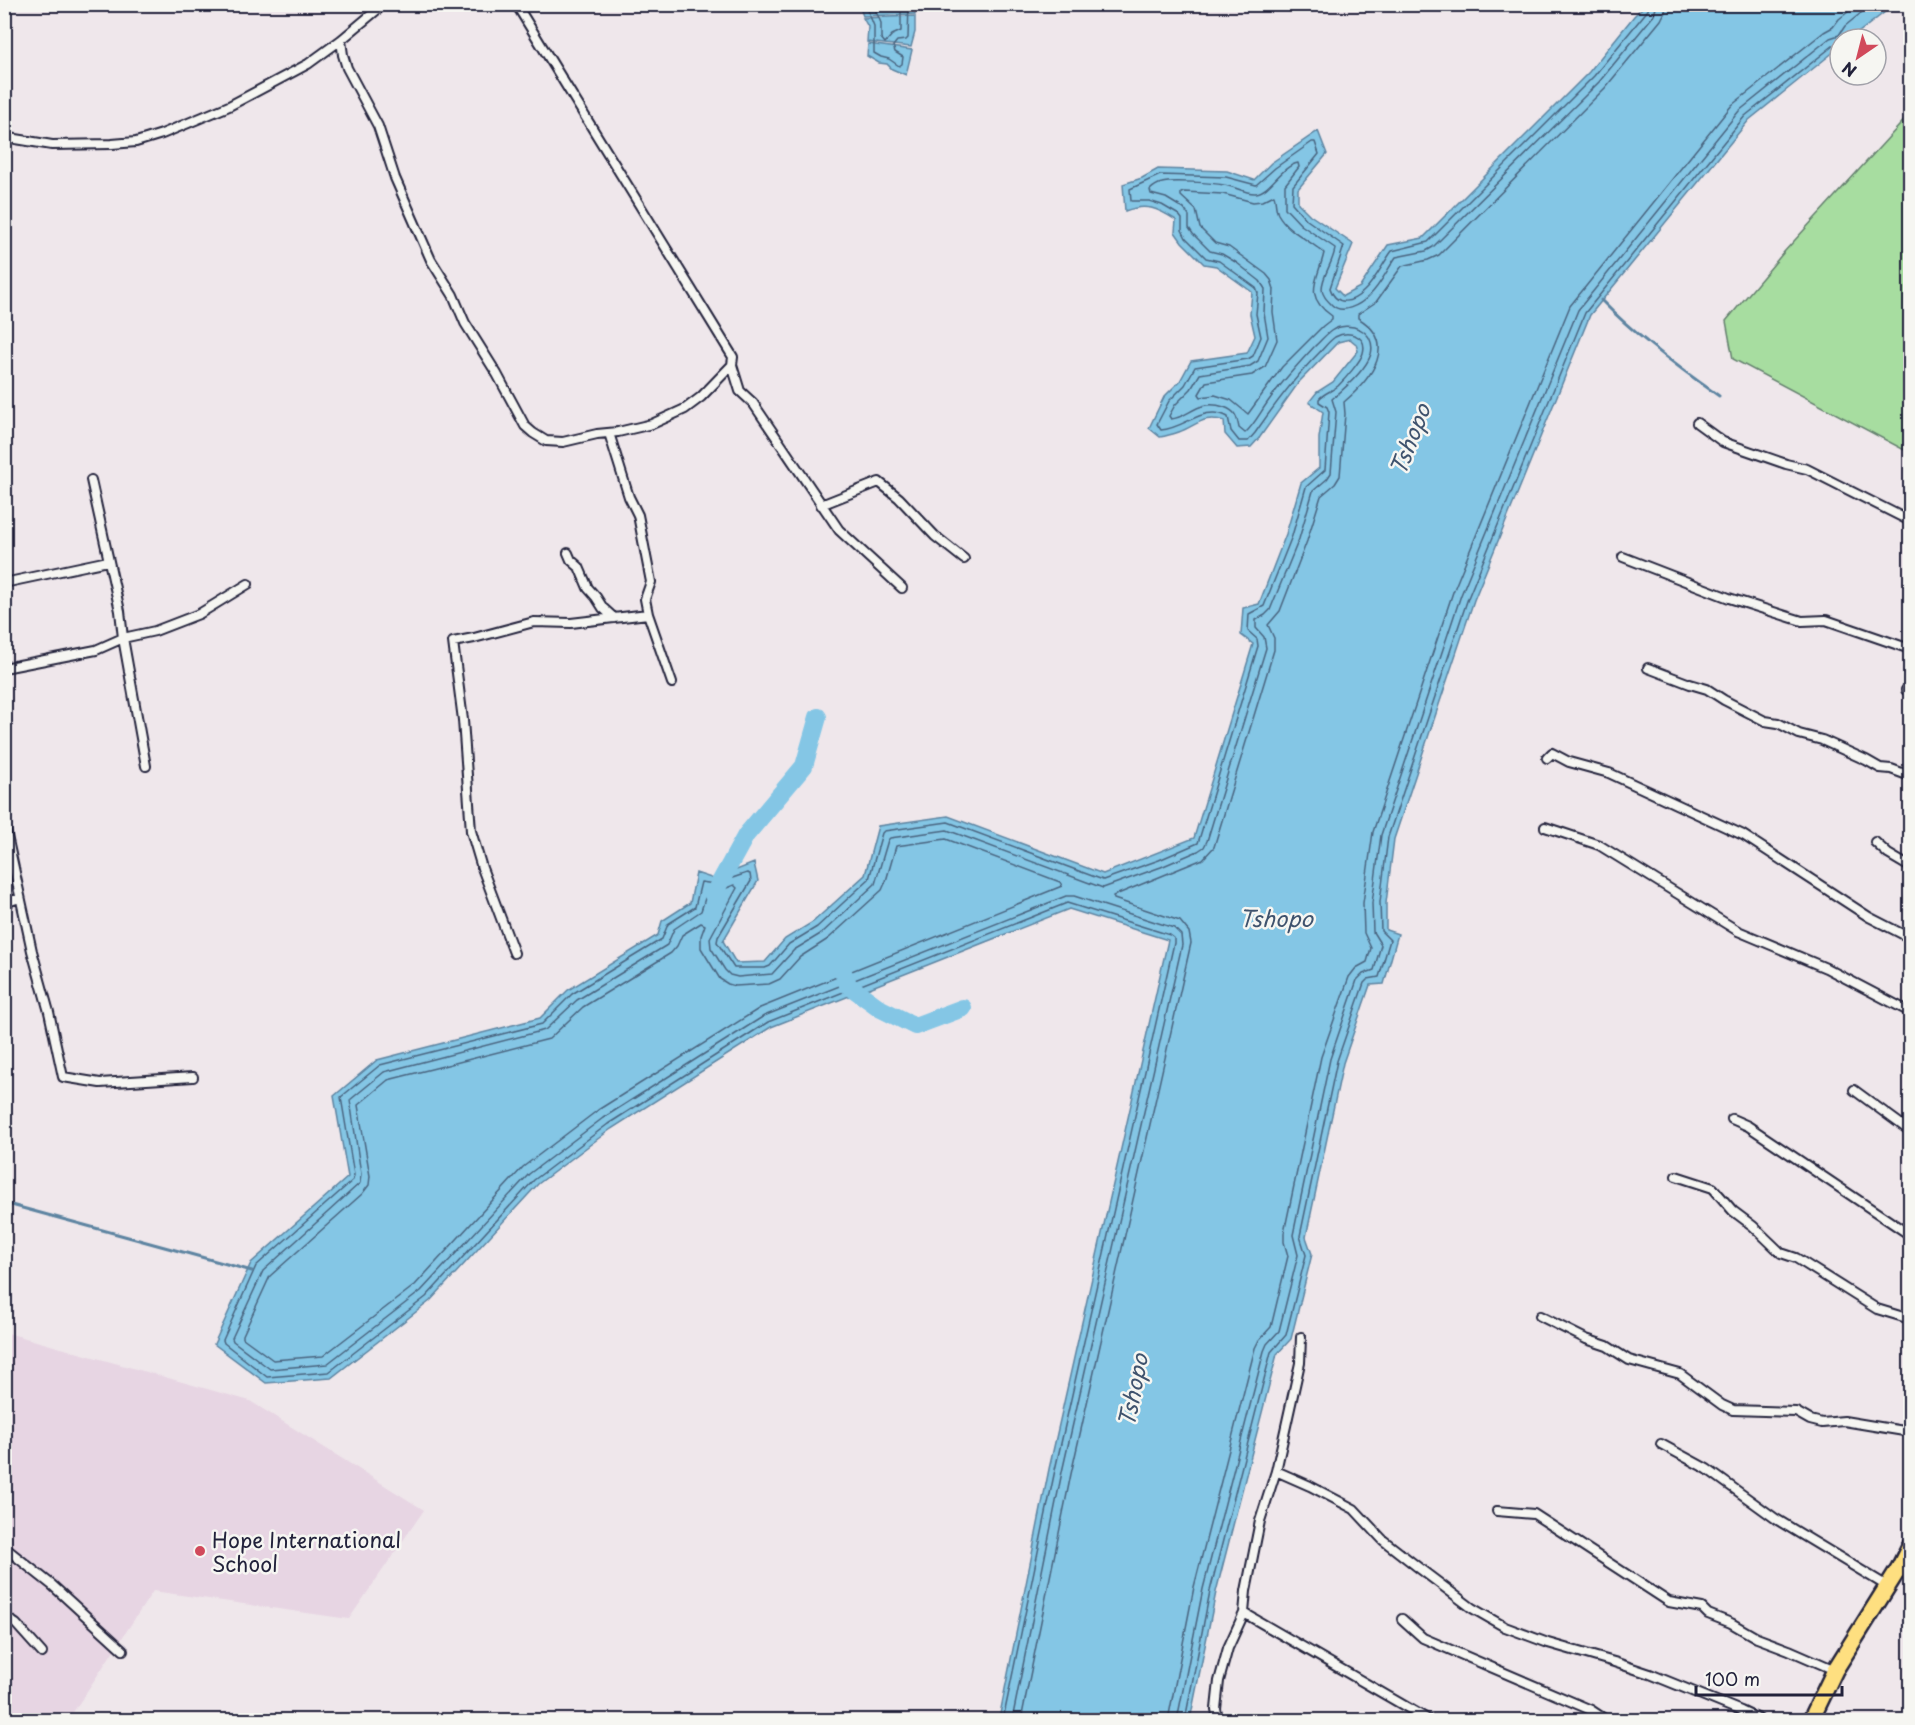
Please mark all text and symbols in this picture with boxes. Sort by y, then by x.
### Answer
north arrow [1828,27,1888,87]
text: N [1837,57,1861,84]
water label: Tshopo [1380,397,1438,479]
water label: Tshopo [1239,901,1314,934]
water label: Tshopo [1109,1349,1156,1429]
place label: Hope International School [212,1523,401,1579]
marker: Hope International School [193,1544,207,1558]
scale bar [1696,1659,1842,1697]
text: 100 m [1705,1665,1760,1692]

